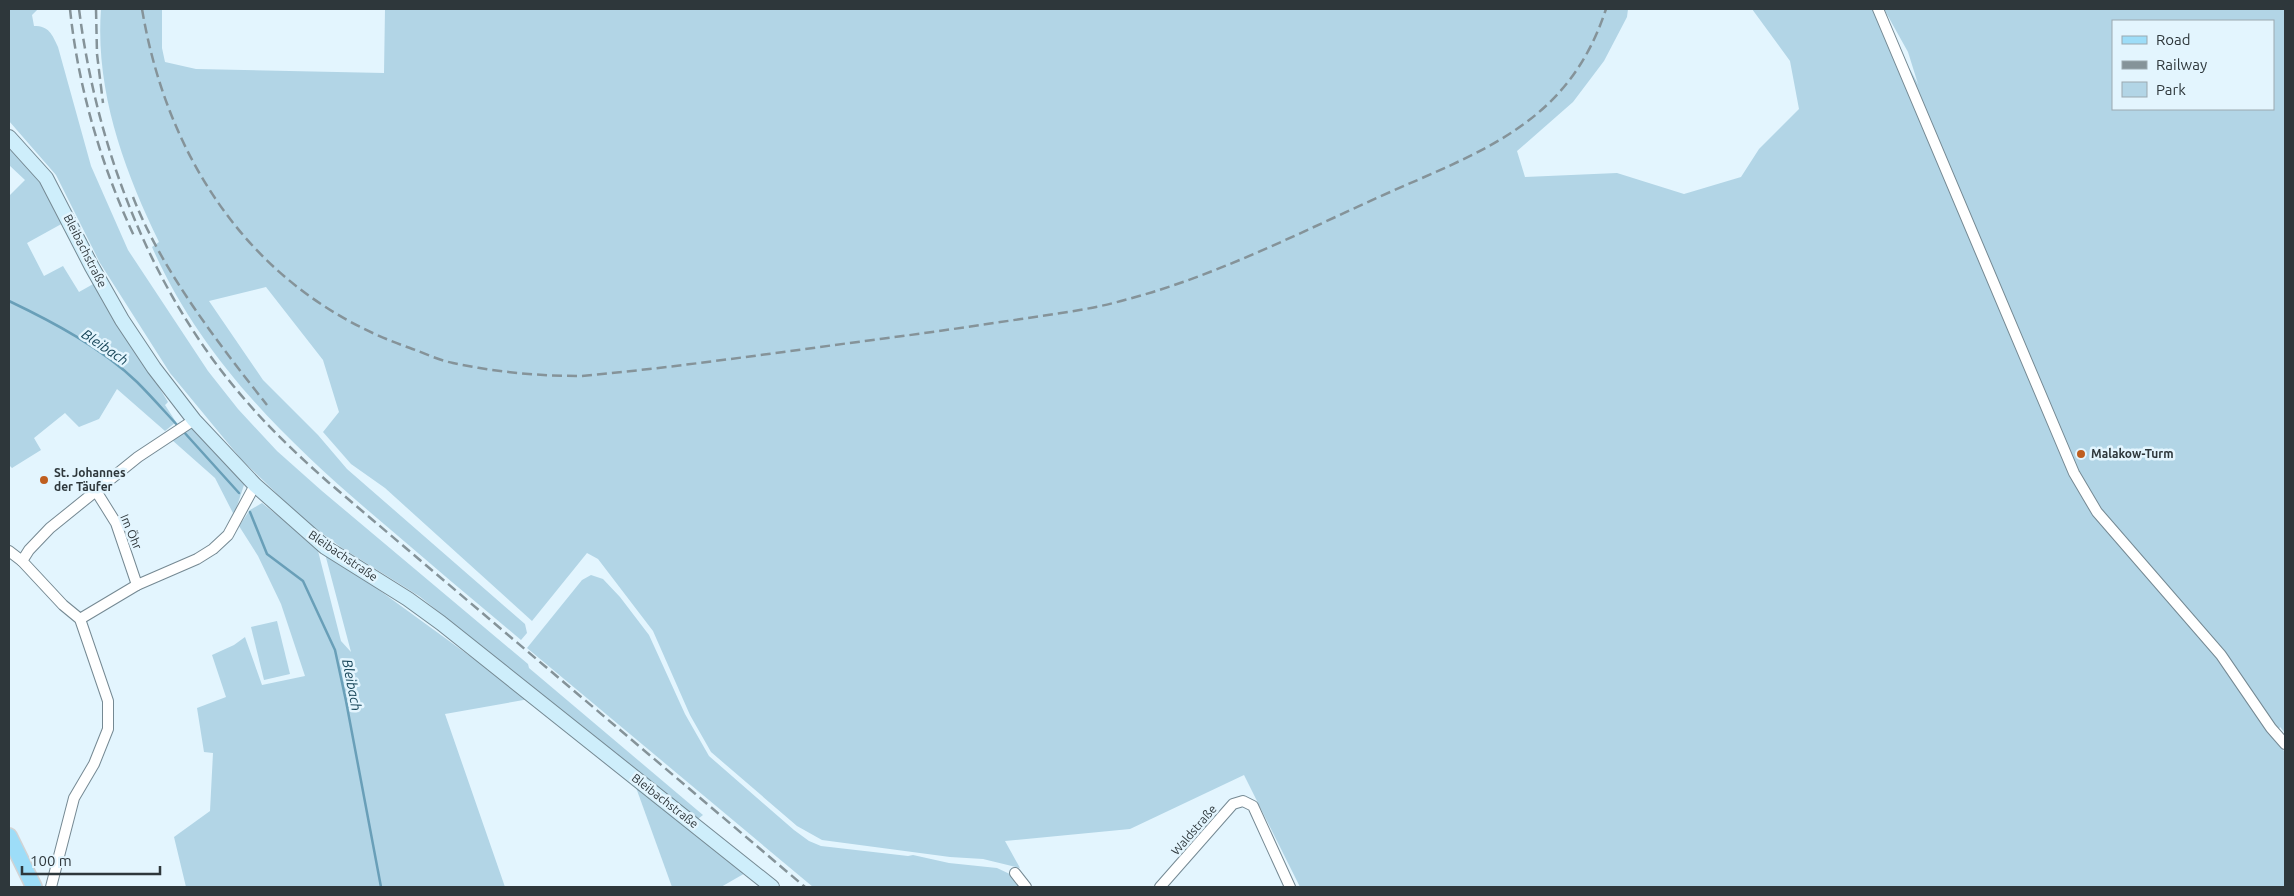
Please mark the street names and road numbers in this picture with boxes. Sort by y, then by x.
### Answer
street label: Bleibachstraße [61,212,109,290]
street label: Im Öhr [118,512,145,552]
street label: Bleibachstraße [306,528,380,583]
street label: Bleibachstraße [630,771,701,830]
street label: Waldstraße [1168,802,1219,857]

